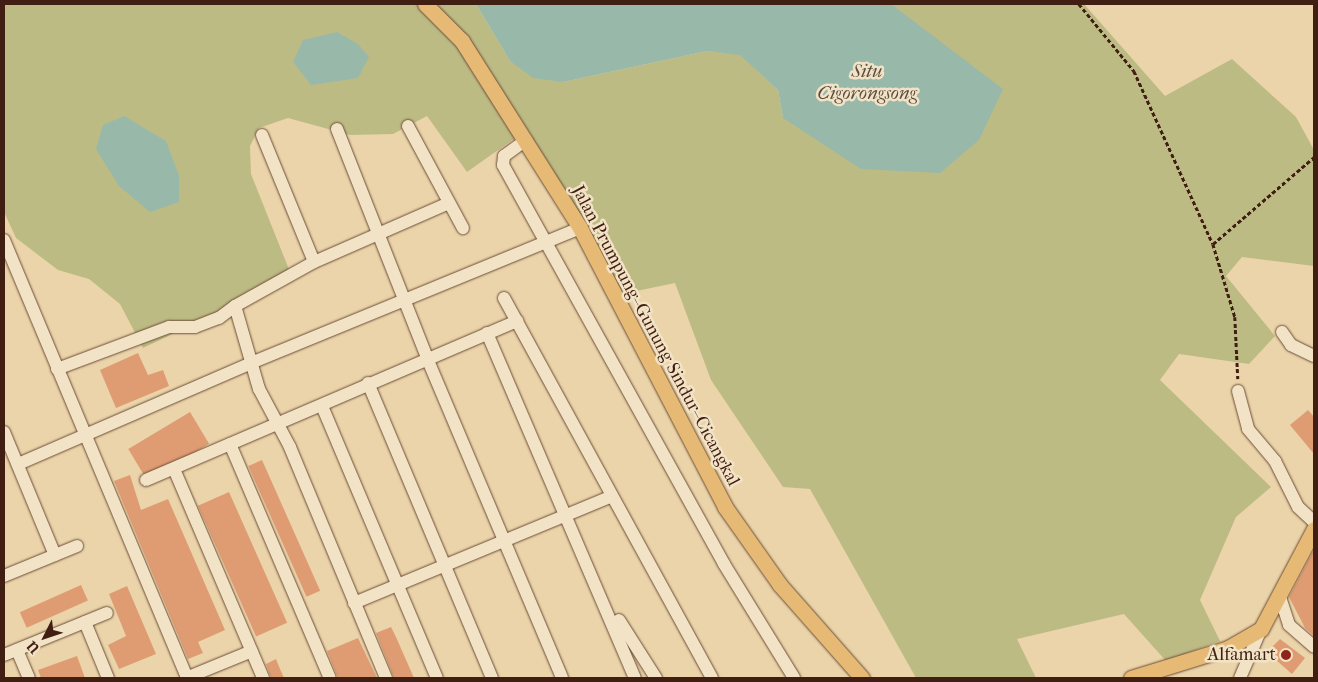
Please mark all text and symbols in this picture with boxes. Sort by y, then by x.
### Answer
water label: Situ Cigorongsong [817,61,917,105]
street label: Jalan Prumpung–Gunung Sindur–Cicangkal [566,182,744,490]
north arrow [20,612,70,662]
text: U [23,637,43,657]
place label: Alfamart [1208,644,1276,666]
marker: Alfamart [1280,649,1292,661]

